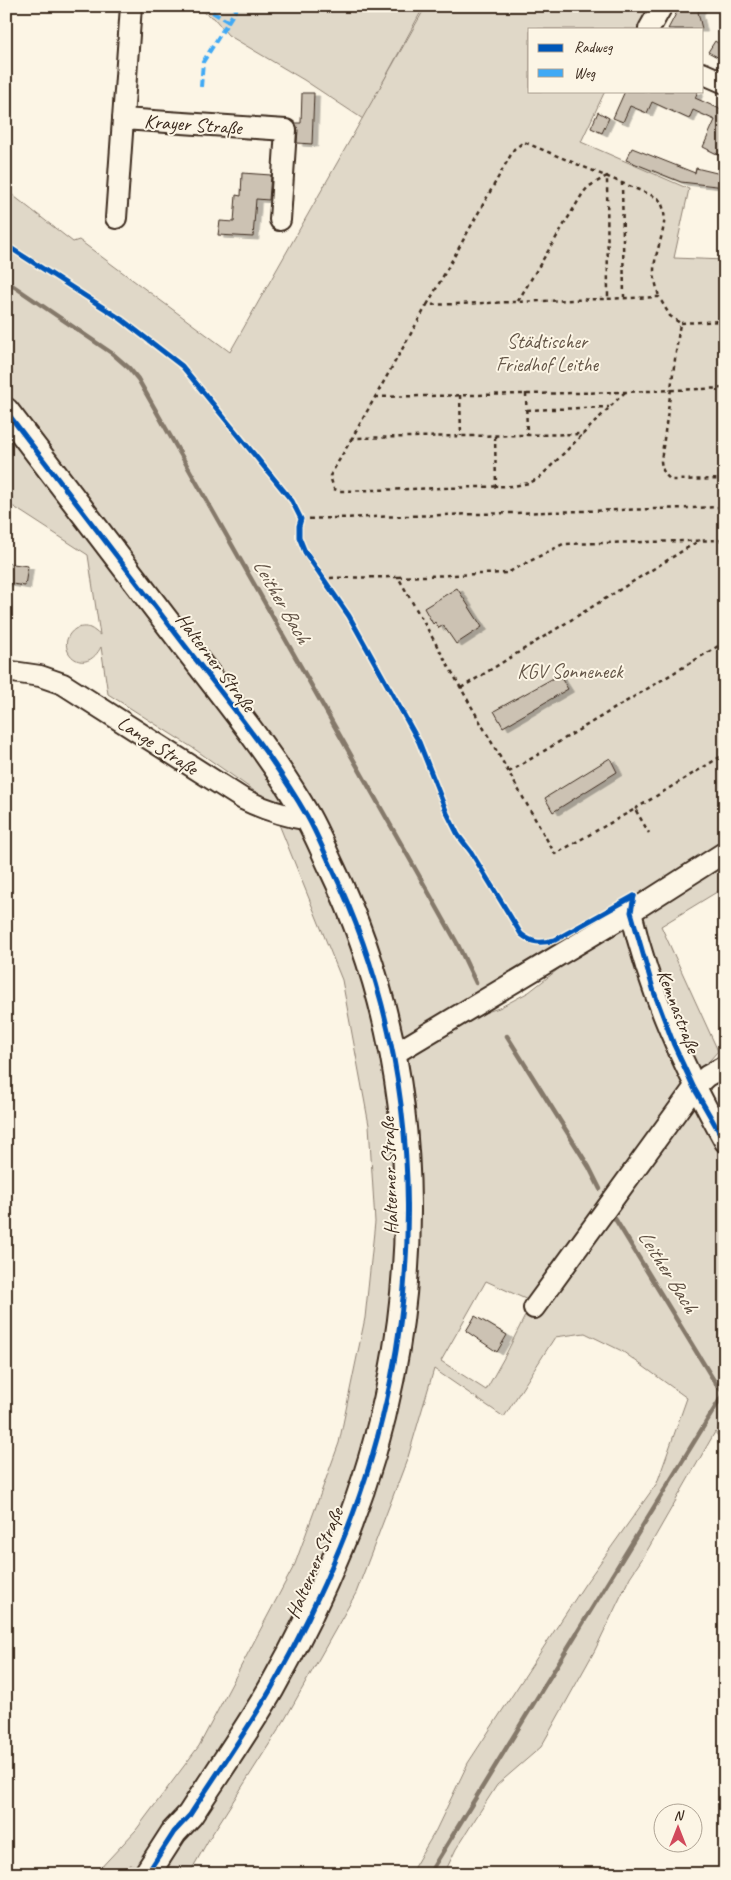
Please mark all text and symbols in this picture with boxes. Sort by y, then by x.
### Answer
legend [528,28,704,92]
text: Radweg [574,38,614,57]
text: Weg [574,64,596,83]
street label: Krayer Straße [143,109,244,140]
park label: Städtischer Friedhof Leithe [496,329,600,377]
water label: Leither Bach [248,554,317,649]
street label: Halterner Straße [170,608,262,718]
park label: KGV Sonneneck [517,659,624,684]
street label: Lange Straße [113,710,204,781]
street label: Kemnastraße [651,966,706,1058]
street label: Halterner Straße [375,1115,404,1235]
water label: Leither Bach [632,1225,704,1318]
street label: Halterner Straße [280,1503,350,1622]
north arrow [654,1802,704,1852]
text: N [674,1807,685,1824]

